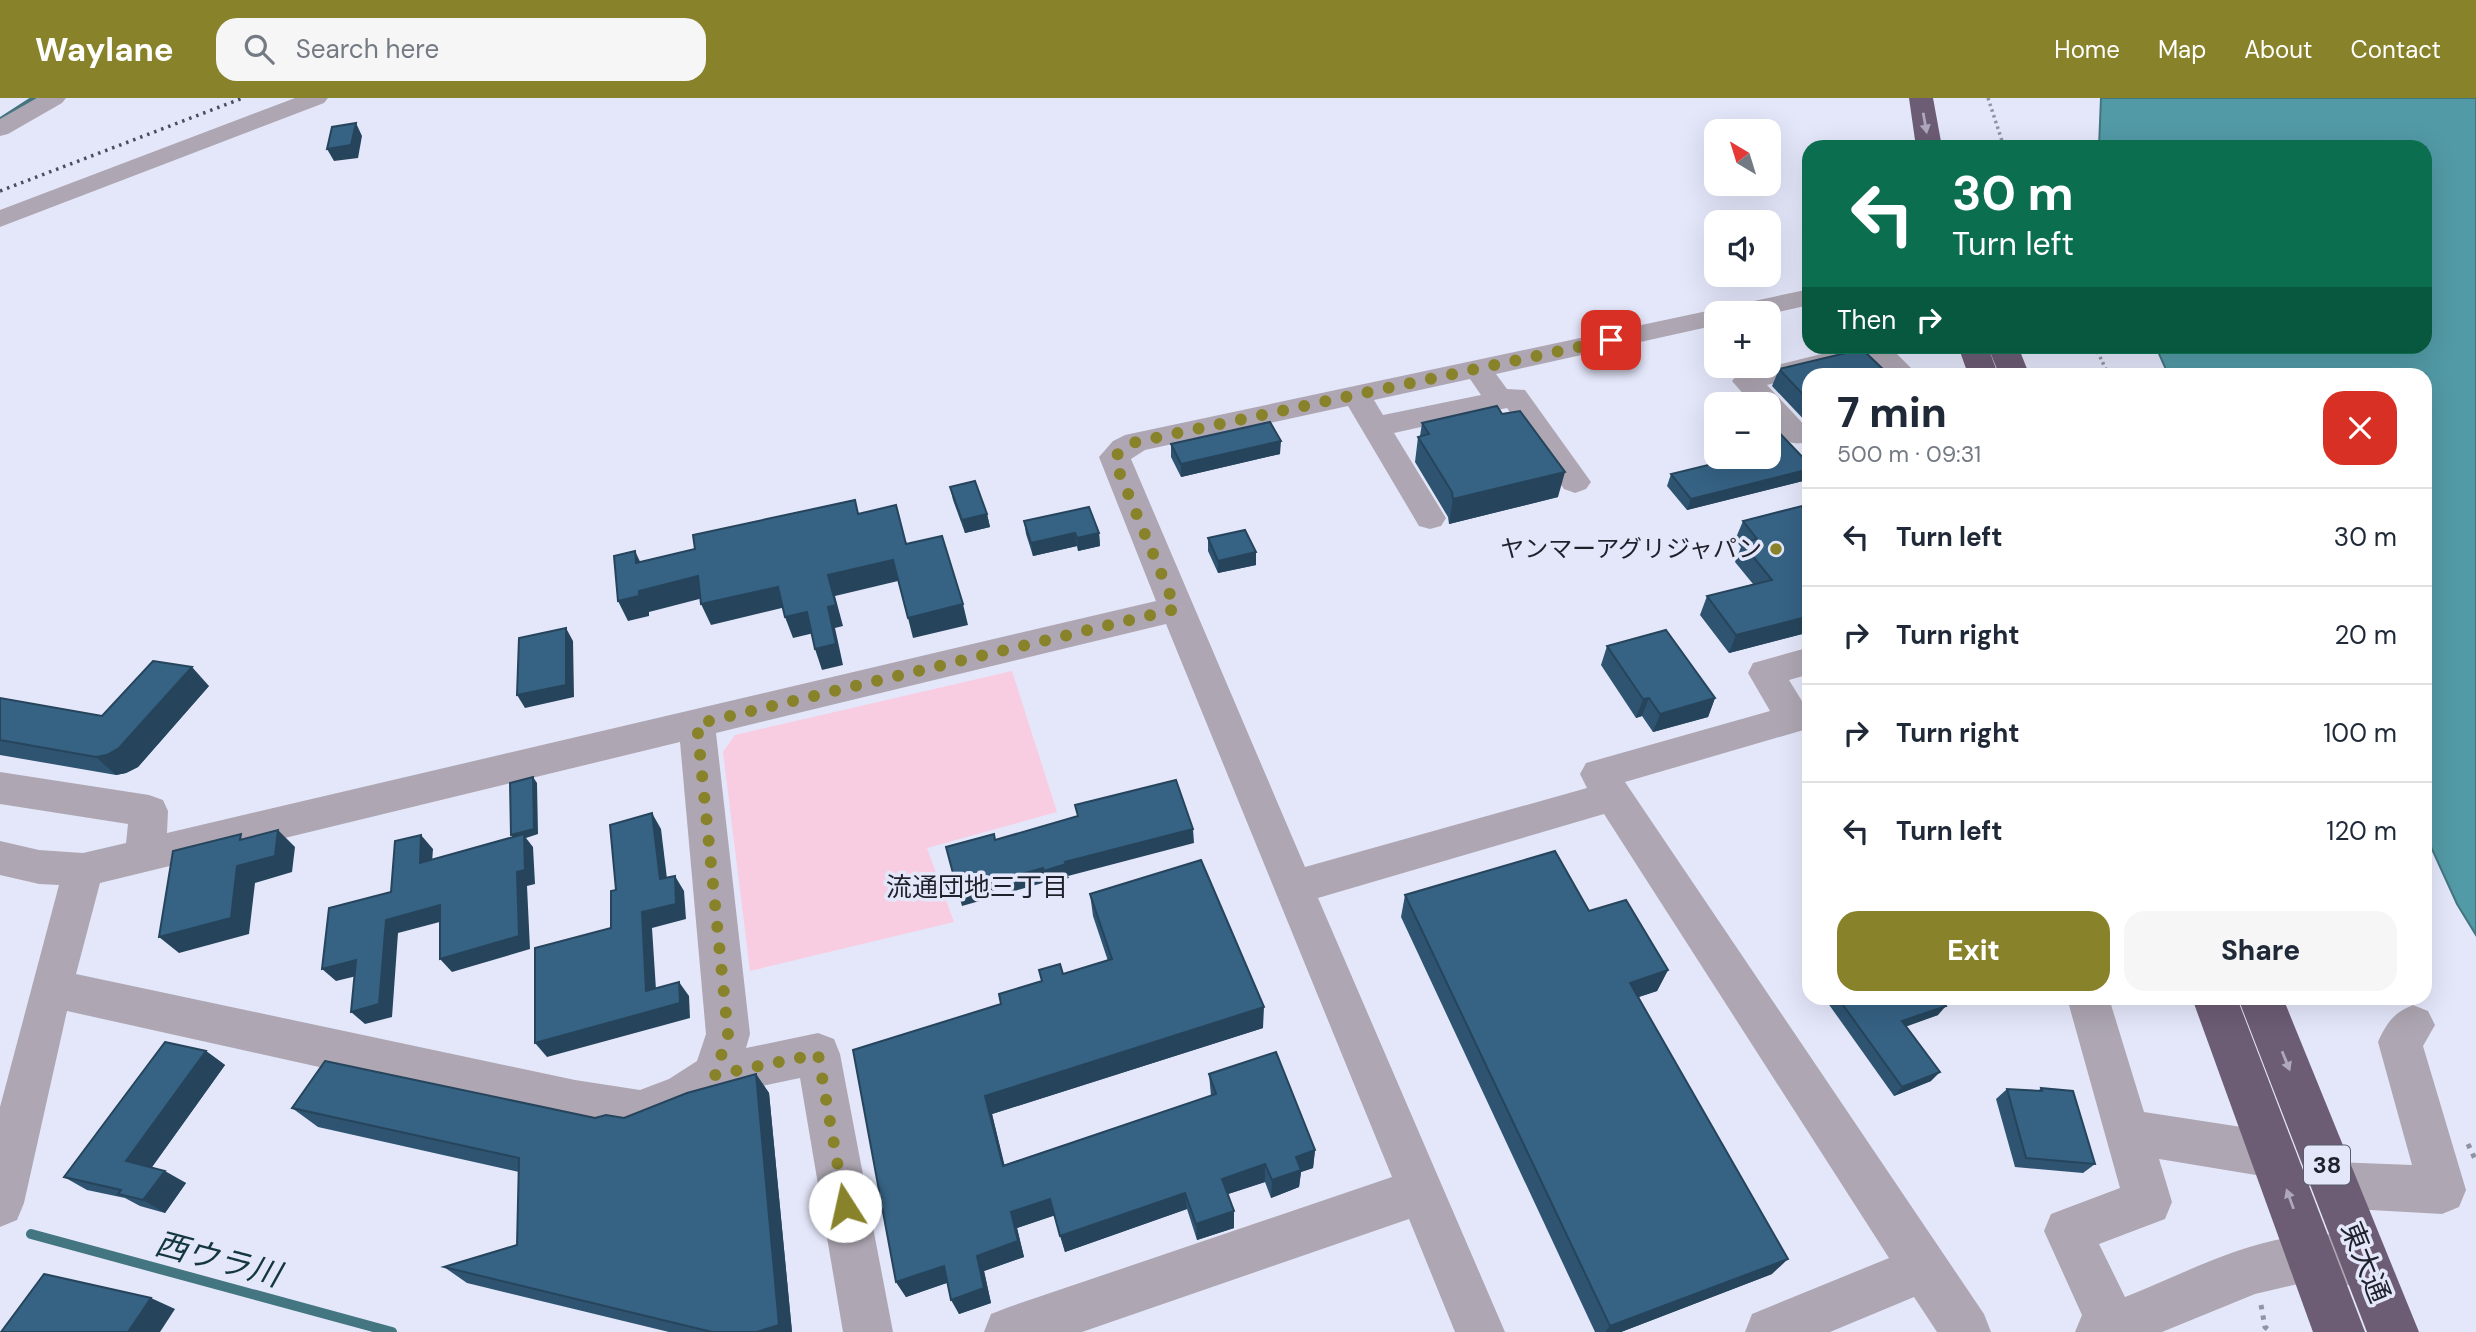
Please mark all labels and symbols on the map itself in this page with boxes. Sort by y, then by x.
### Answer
one-way arrow [1920,112,1931,134]
north arrow [1704,119,1782,196]
pin [1581,310,1641,370]
place label: ヤンマーアグリジャパン [1500,533,1762,564]
marker: ヤンマーアグリジャパン [1768,541,1784,557]
district label: 流通団地三丁目 [886,870,1068,904]
one-way arrow [2280,1051,2292,1071]
road number: 38 [2304,1146,2350,1184]
position arrow [808,1169,882,1243]
one-way arrow [2284,1189,2295,1210]
street label: 東大通 [2333,1216,2398,1308]
water label: 西ウラ川 [151,1222,288,1297]

